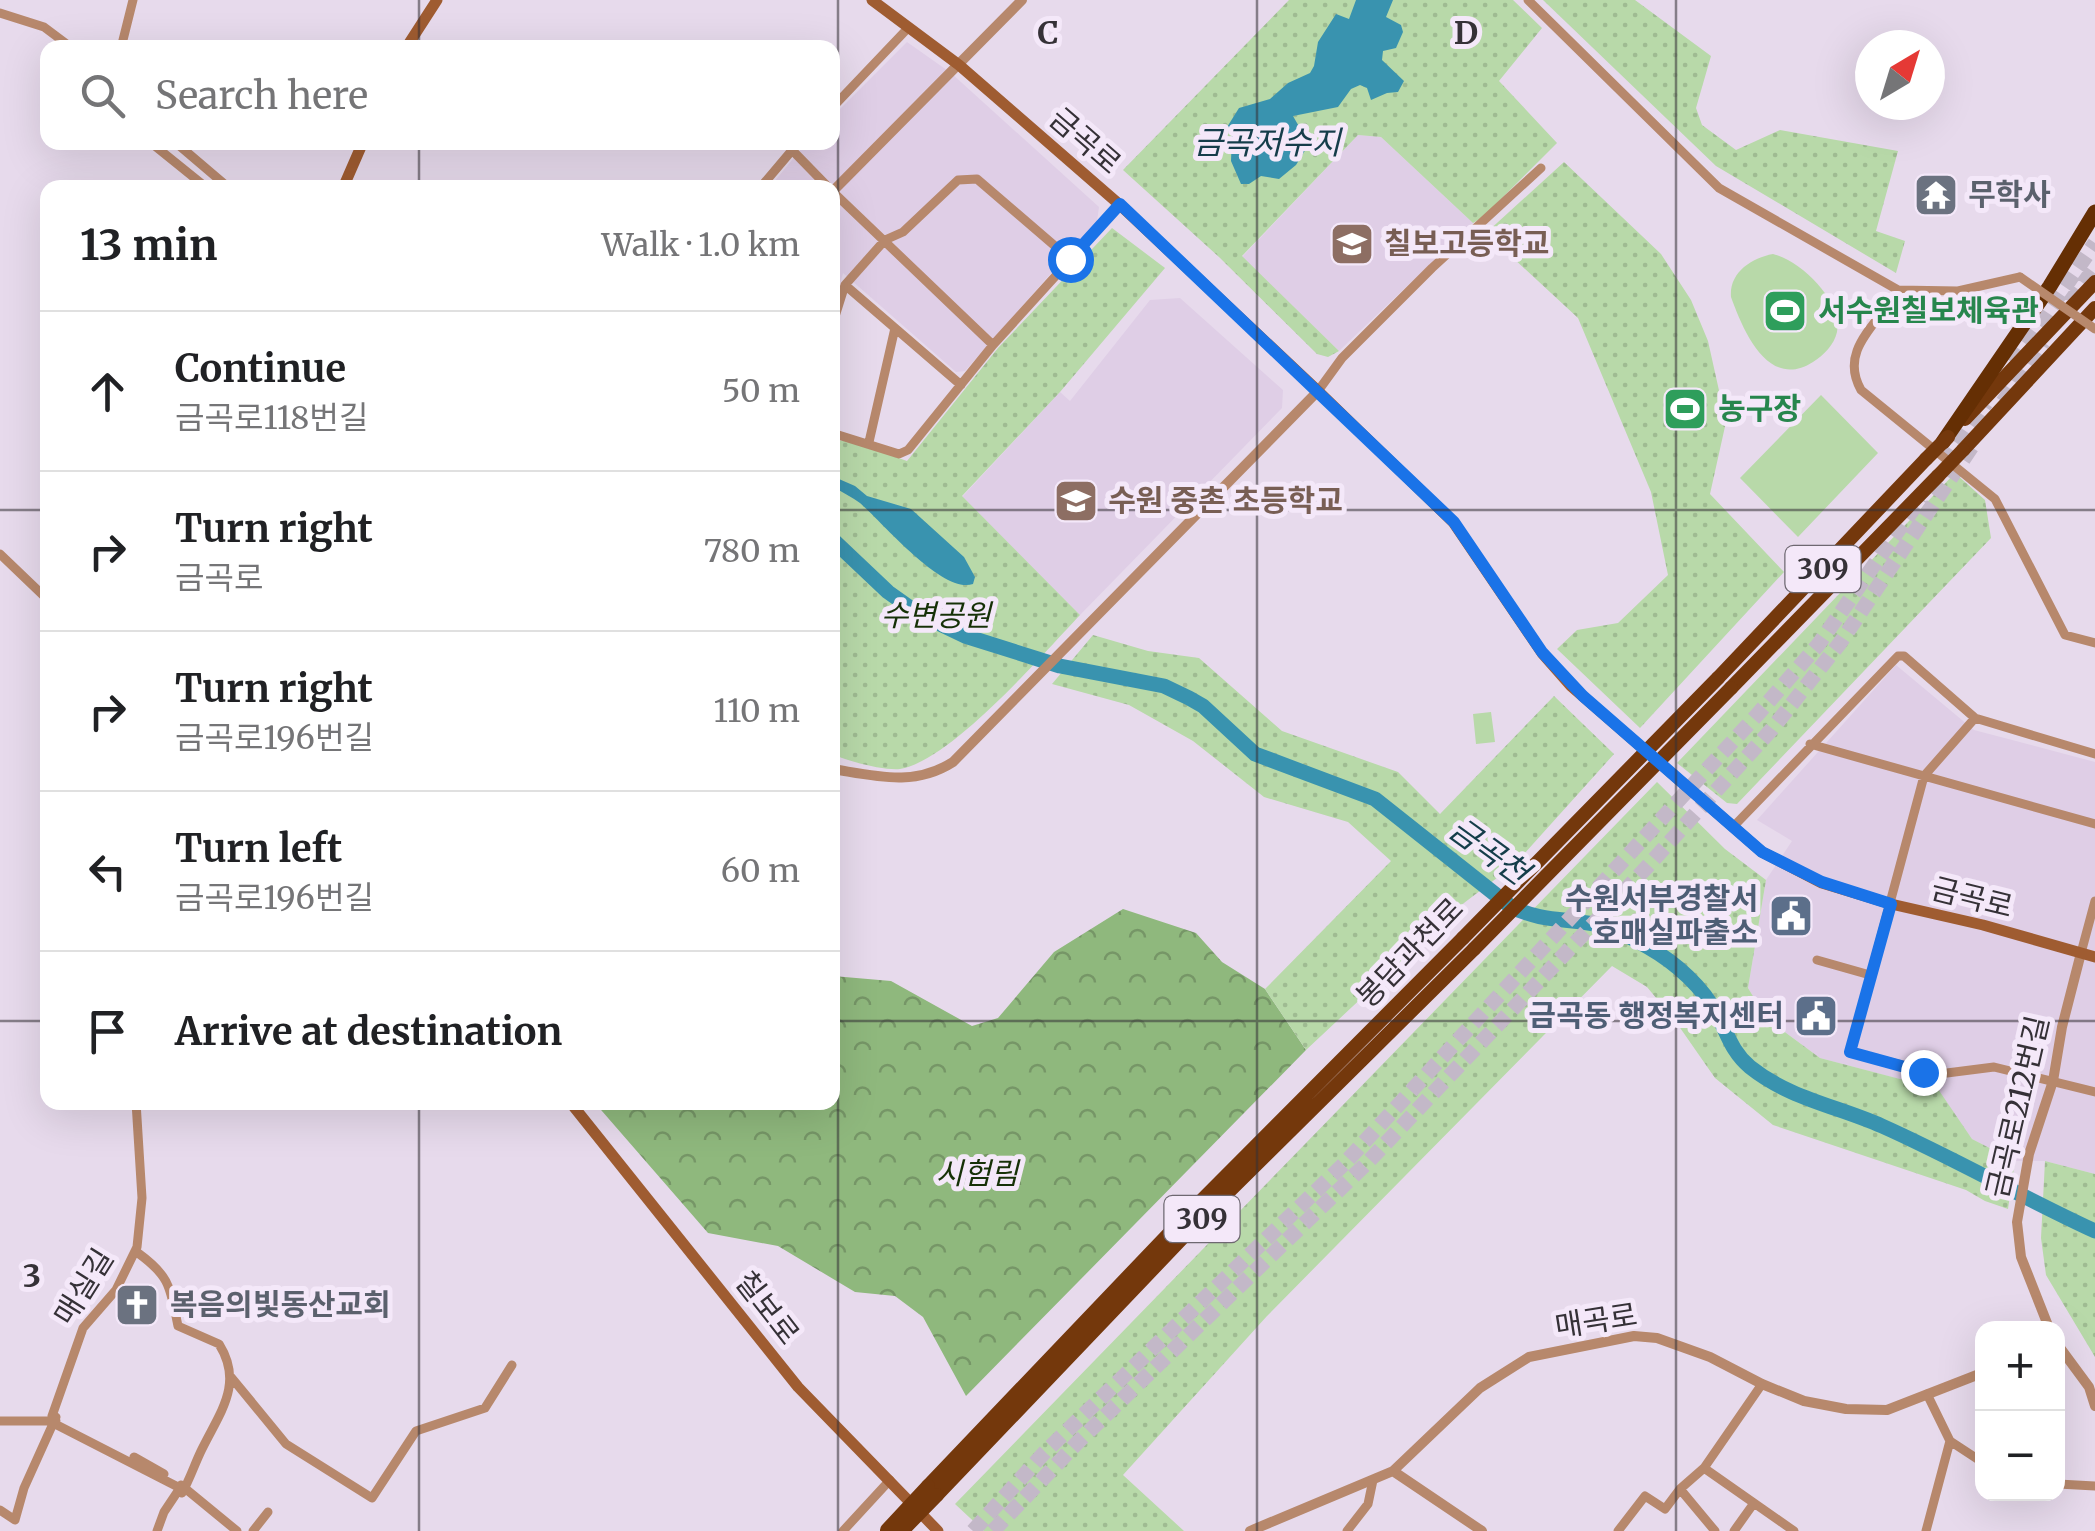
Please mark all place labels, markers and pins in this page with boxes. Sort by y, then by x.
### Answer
temple icon: 무학사 [1913,172,1959,218]
place label: 무학사 [1968,175,2051,213]
school or university icon: 칠보고등학교 [1329,221,1375,267]
place label: 칠보고등학교 [1384,224,1550,262]
sports icon: 서수원칠보체육관 [1762,288,1808,334]
place label: 서수원칠보체육관 [1818,291,2039,329]
sports icon: 농구장 [1662,386,1708,432]
place label: 농구장 [1718,389,1801,427]
school or university icon: 수원 중촌 초등학교 [1053,478,1099,524]
place label: 수원 중촌 초등학교 [1108,481,1343,519]
place label: 수원서부경찰서 호매실파출소 [1565,879,1758,951]
public building icon: 수원서부경찰서 호매실파출소 [1768,893,1814,939]
public building icon: 금곡동 행정복지센터 [1793,993,1839,1039]
place label: 금곡동 행정복지센터 [1528,996,1784,1034]
church icon: 복음의빛동산교회 [114,1282,160,1328]
place label: 복음의빛동산교회 [170,1285,391,1323]

